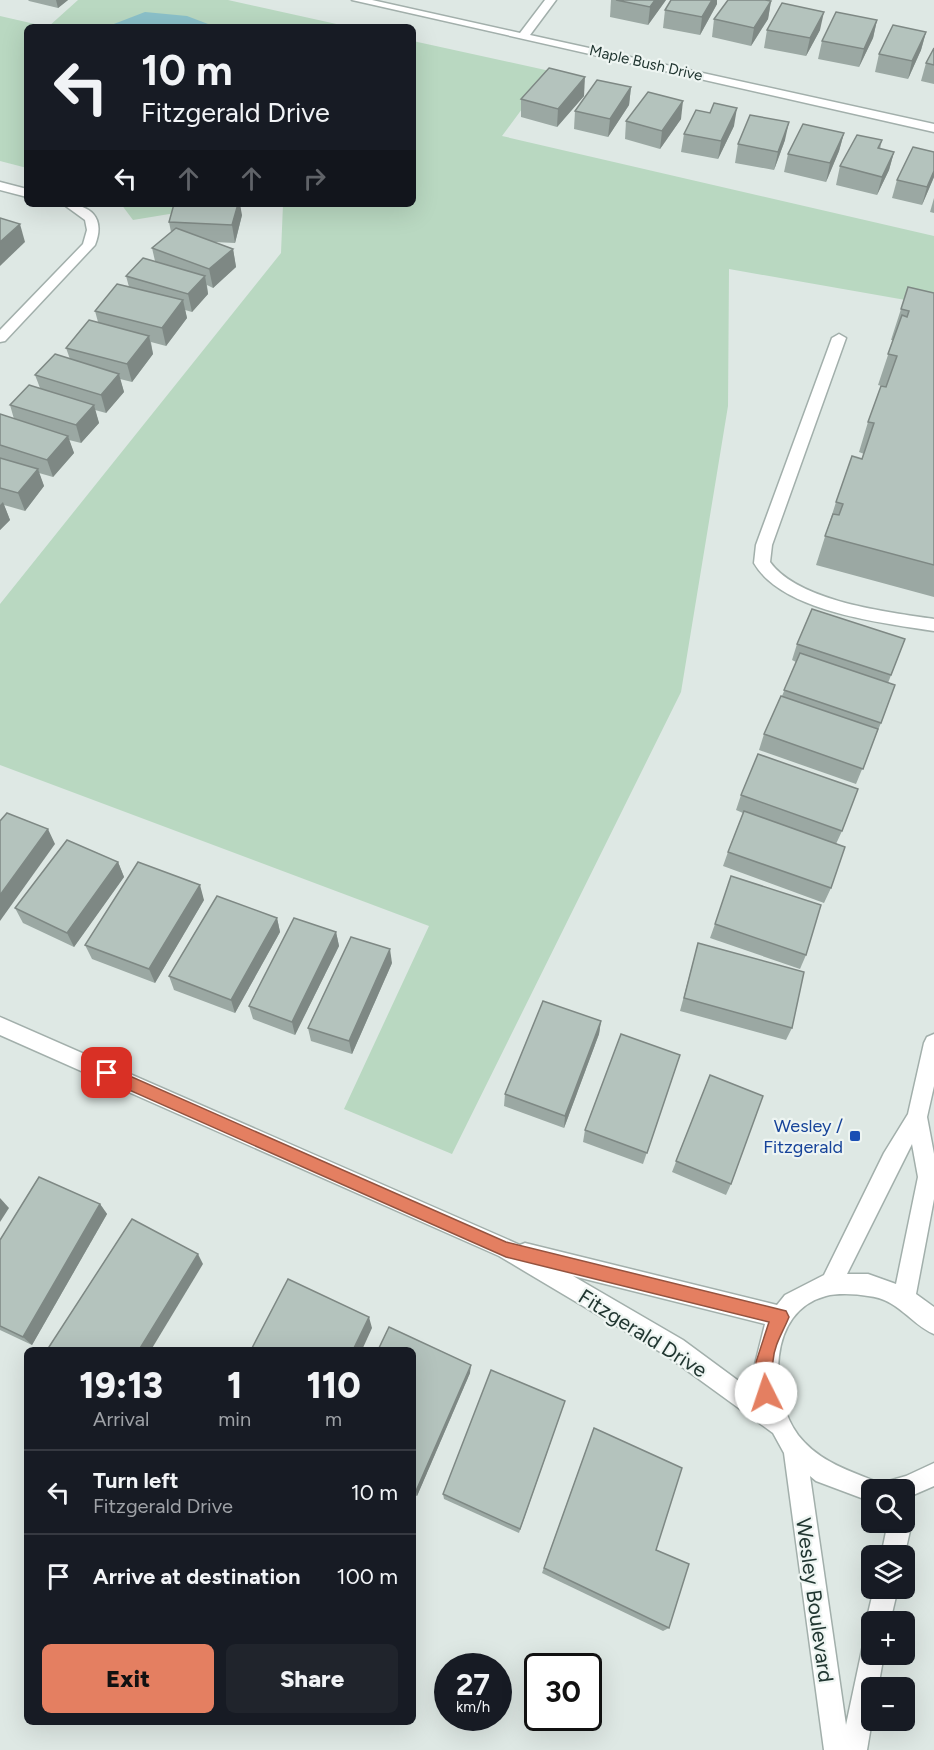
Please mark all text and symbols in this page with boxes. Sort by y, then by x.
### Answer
street label: Maple Bush Drive [588,41,704,85]
text: 10 m [141,45,233,96]
icon: left [42,48,120,126]
text: Fitzgerald Drive [141,96,330,129]
icon: left [109,162,142,195]
icon: ahead [172,162,205,195]
icon: ahead [235,162,268,195]
icon: right [298,162,331,195]
pin [81,1047,132,1098]
icon: arrive [90,1056,123,1089]
place label: Wesley / Fitzgerald [763,1115,843,1158]
marker: Wesley / Fitzgerald [848,1129,862,1143]
street label: Fitzgerald Drive [574,1284,712,1382]
position arrow [734,1361,798,1425]
text: 19:13 [79,1364,163,1407]
text: 1 [227,1364,242,1407]
text: 110 [307,1364,361,1407]
text: Arrival [93,1407,149,1431]
text: min [218,1407,251,1431]
text: m [325,1407,342,1431]
text: Turn left [93,1467,179,1494]
icon: left [42,1476,75,1509]
text: 10 m [351,1479,398,1506]
map controls [861,1479,915,1731]
button: search [861,1479,915,1533]
text: Fitzgerald Drive [93,1494,233,1518]
street label: Wesley Boulevard [791,1516,839,1684]
button: layers [861,1545,915,1599]
icon: arrive [42,1560,75,1593]
text: Arrive at destination [93,1563,301,1590]
text: 100 m [337,1563,398,1590]
button: + [861,1611,915,1665]
button: Exit [42,1644,214,1713]
button: Share [226,1644,398,1713]
speed limit sign: 30 [524,1653,602,1731]
text: 27 [456,1666,490,1703]
button: − [861,1677,915,1731]
text: km/h [456,1698,490,1716]

